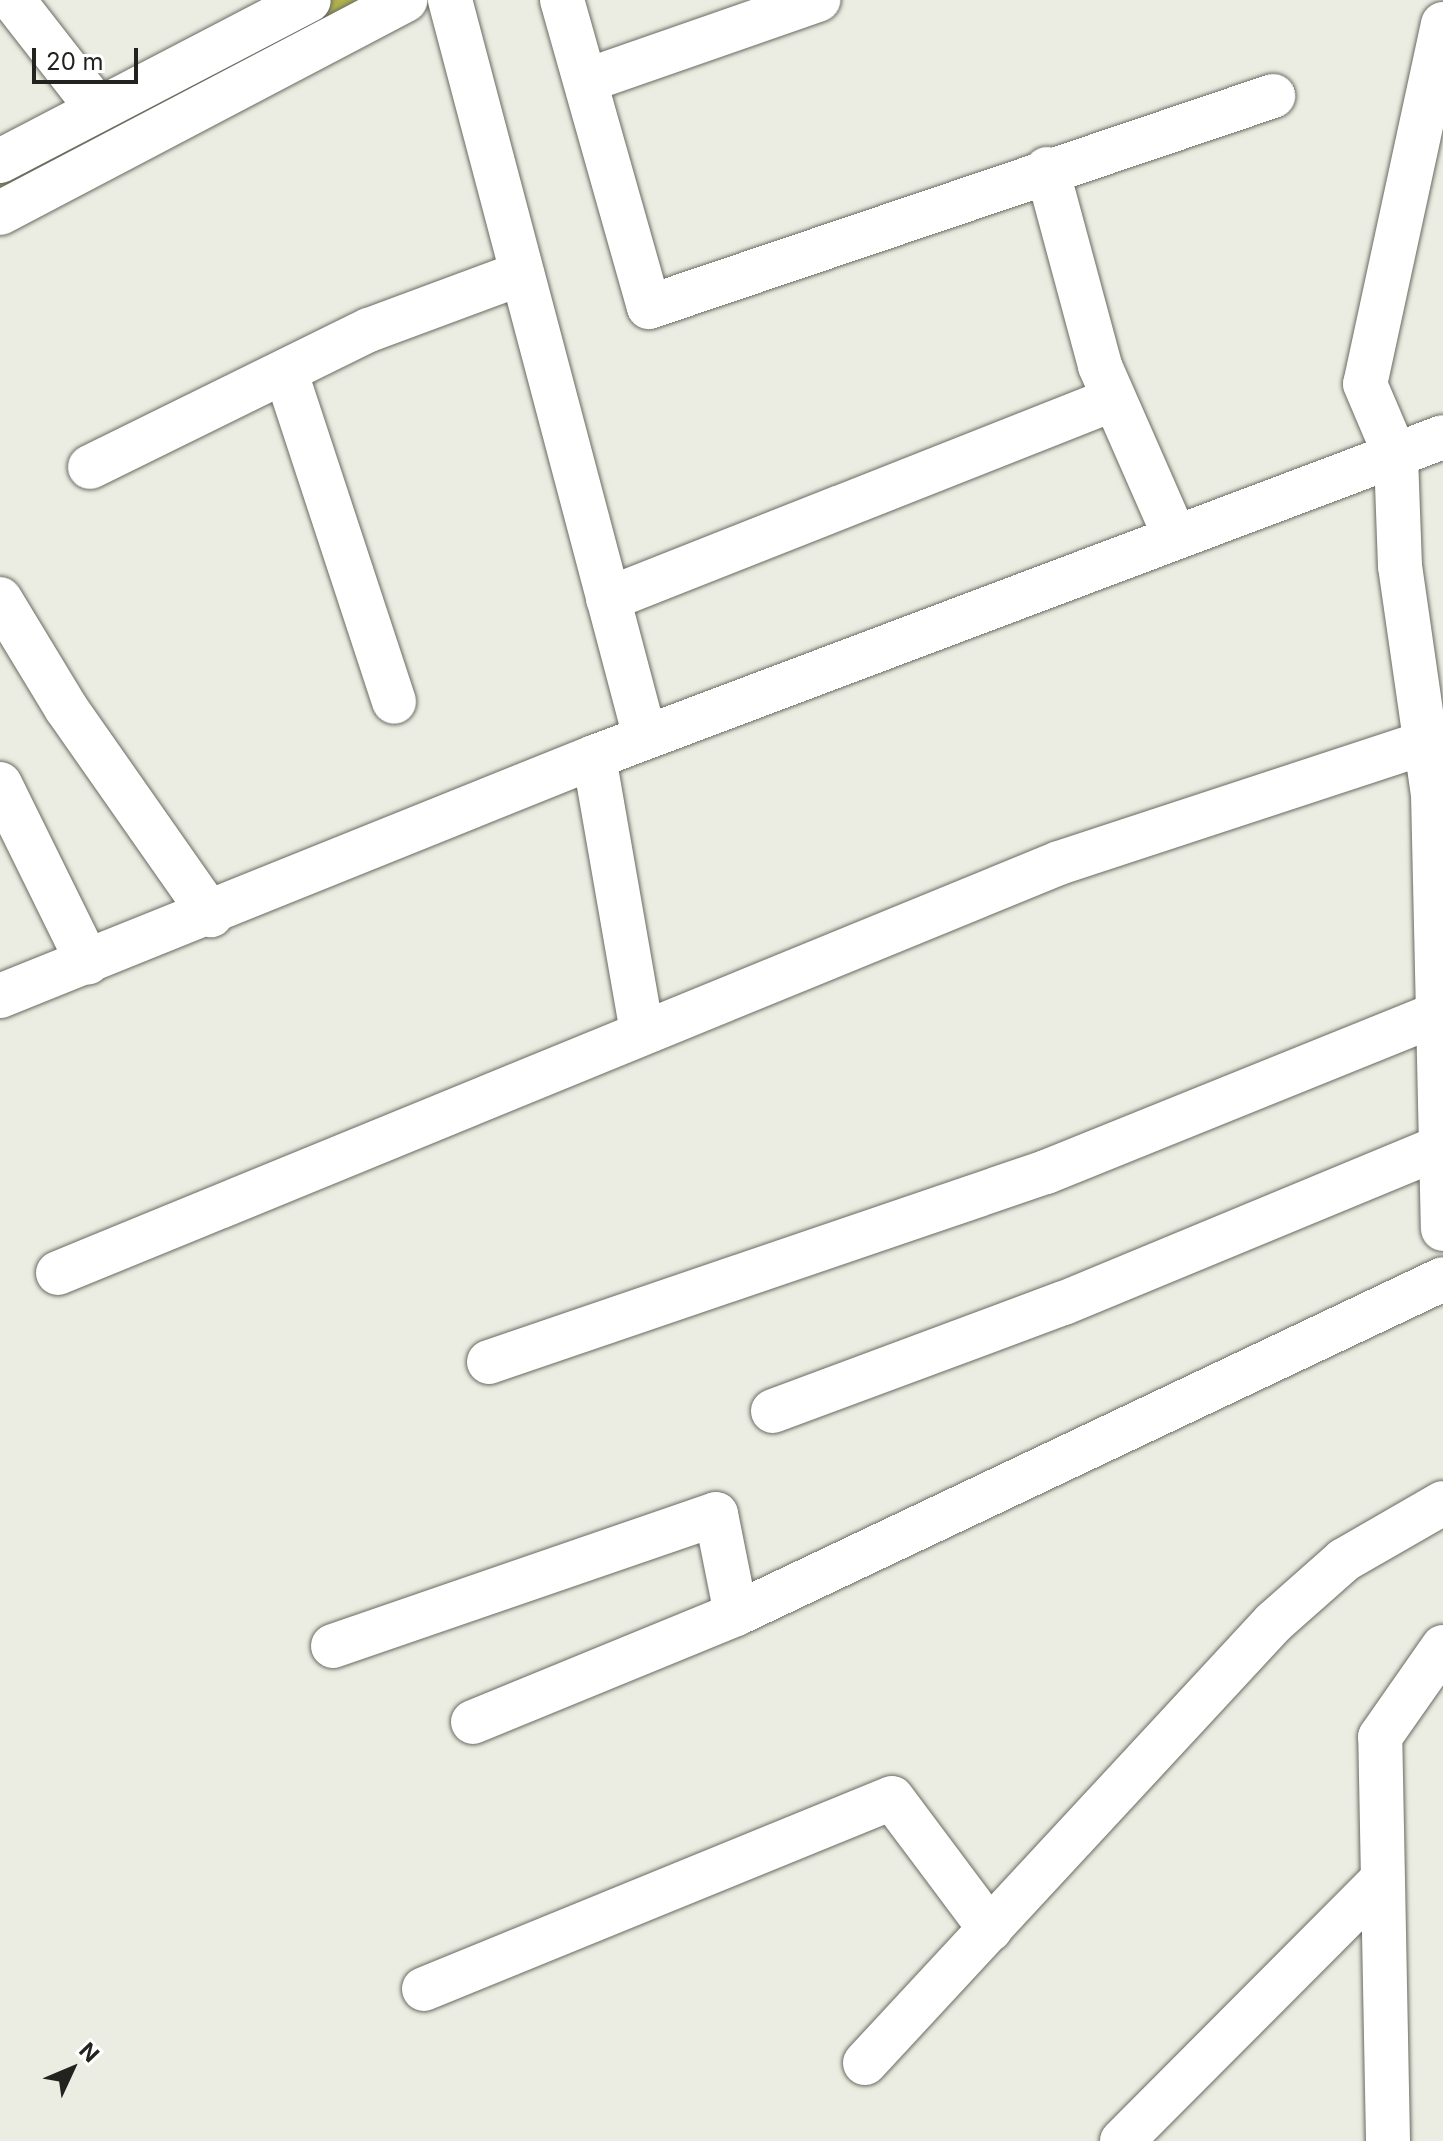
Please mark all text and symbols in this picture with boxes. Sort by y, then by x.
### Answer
scale bar [36,32,142,82]
text: 20 m [46,47,104,76]
north arrow [32,2029,112,2109]
text: N [74,2037,104,2067]

